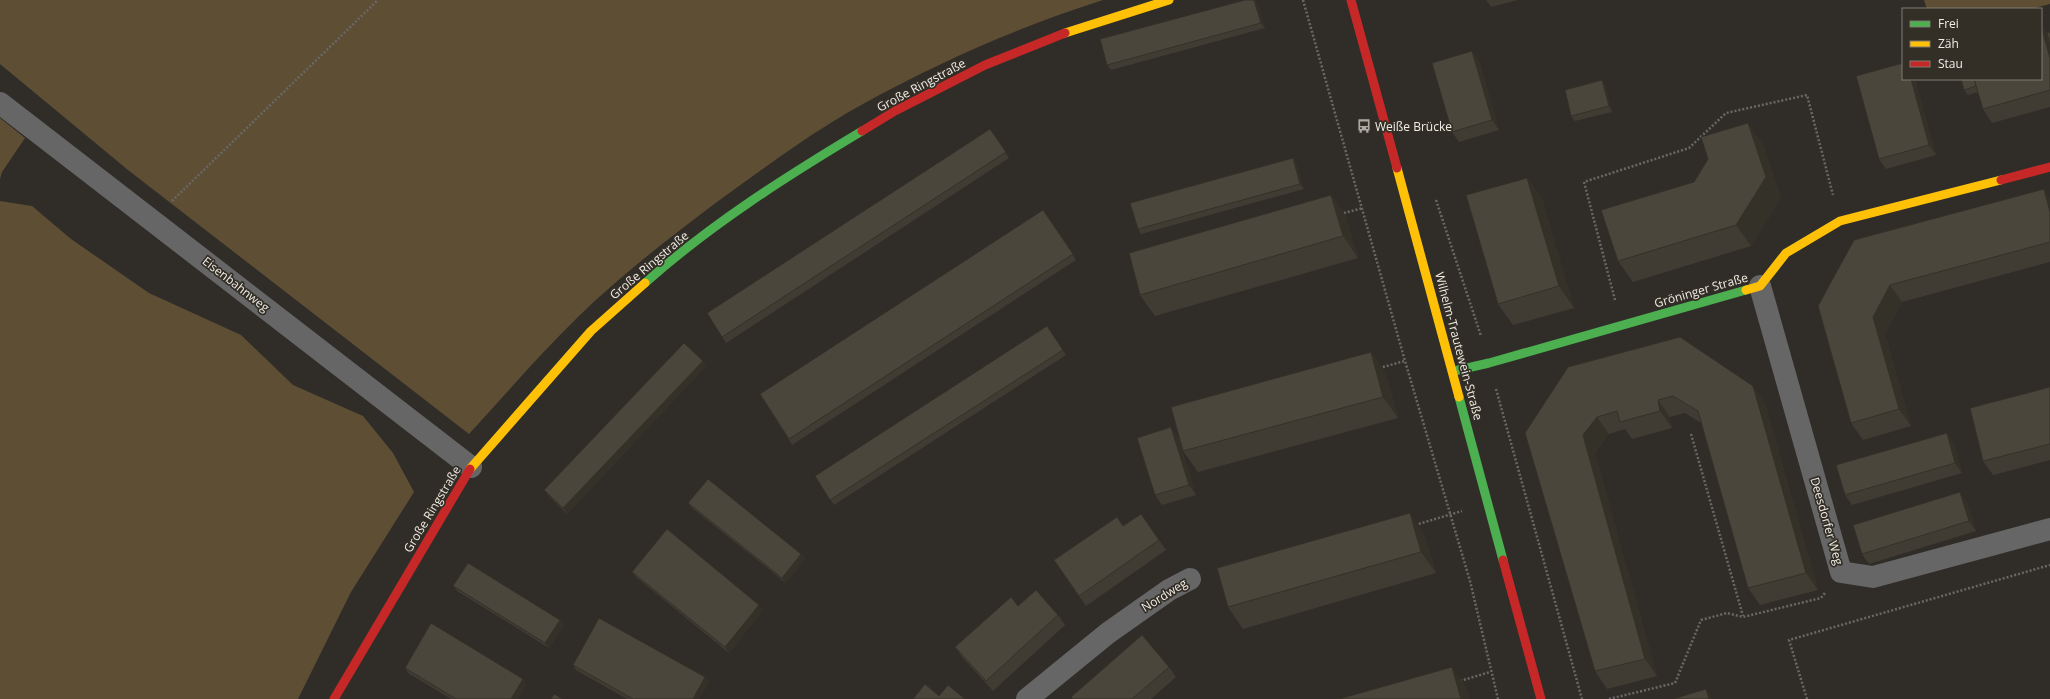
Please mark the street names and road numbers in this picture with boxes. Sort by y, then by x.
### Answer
street label: Große Ringstraße [874,54,969,116]
street label: Große Ringstraße [606,227,692,303]
street label: Eisenbahnweg [199,252,273,316]
street label: Gröninger Straße [1652,268,1750,311]
street label: Wilhelm-Trautewein-Straße [1431,270,1487,422]
street label: Große Ringstraße [399,462,465,555]
street label: Deesdorfer Weg [1806,475,1848,567]
street label: Nordweg [1138,574,1191,616]

